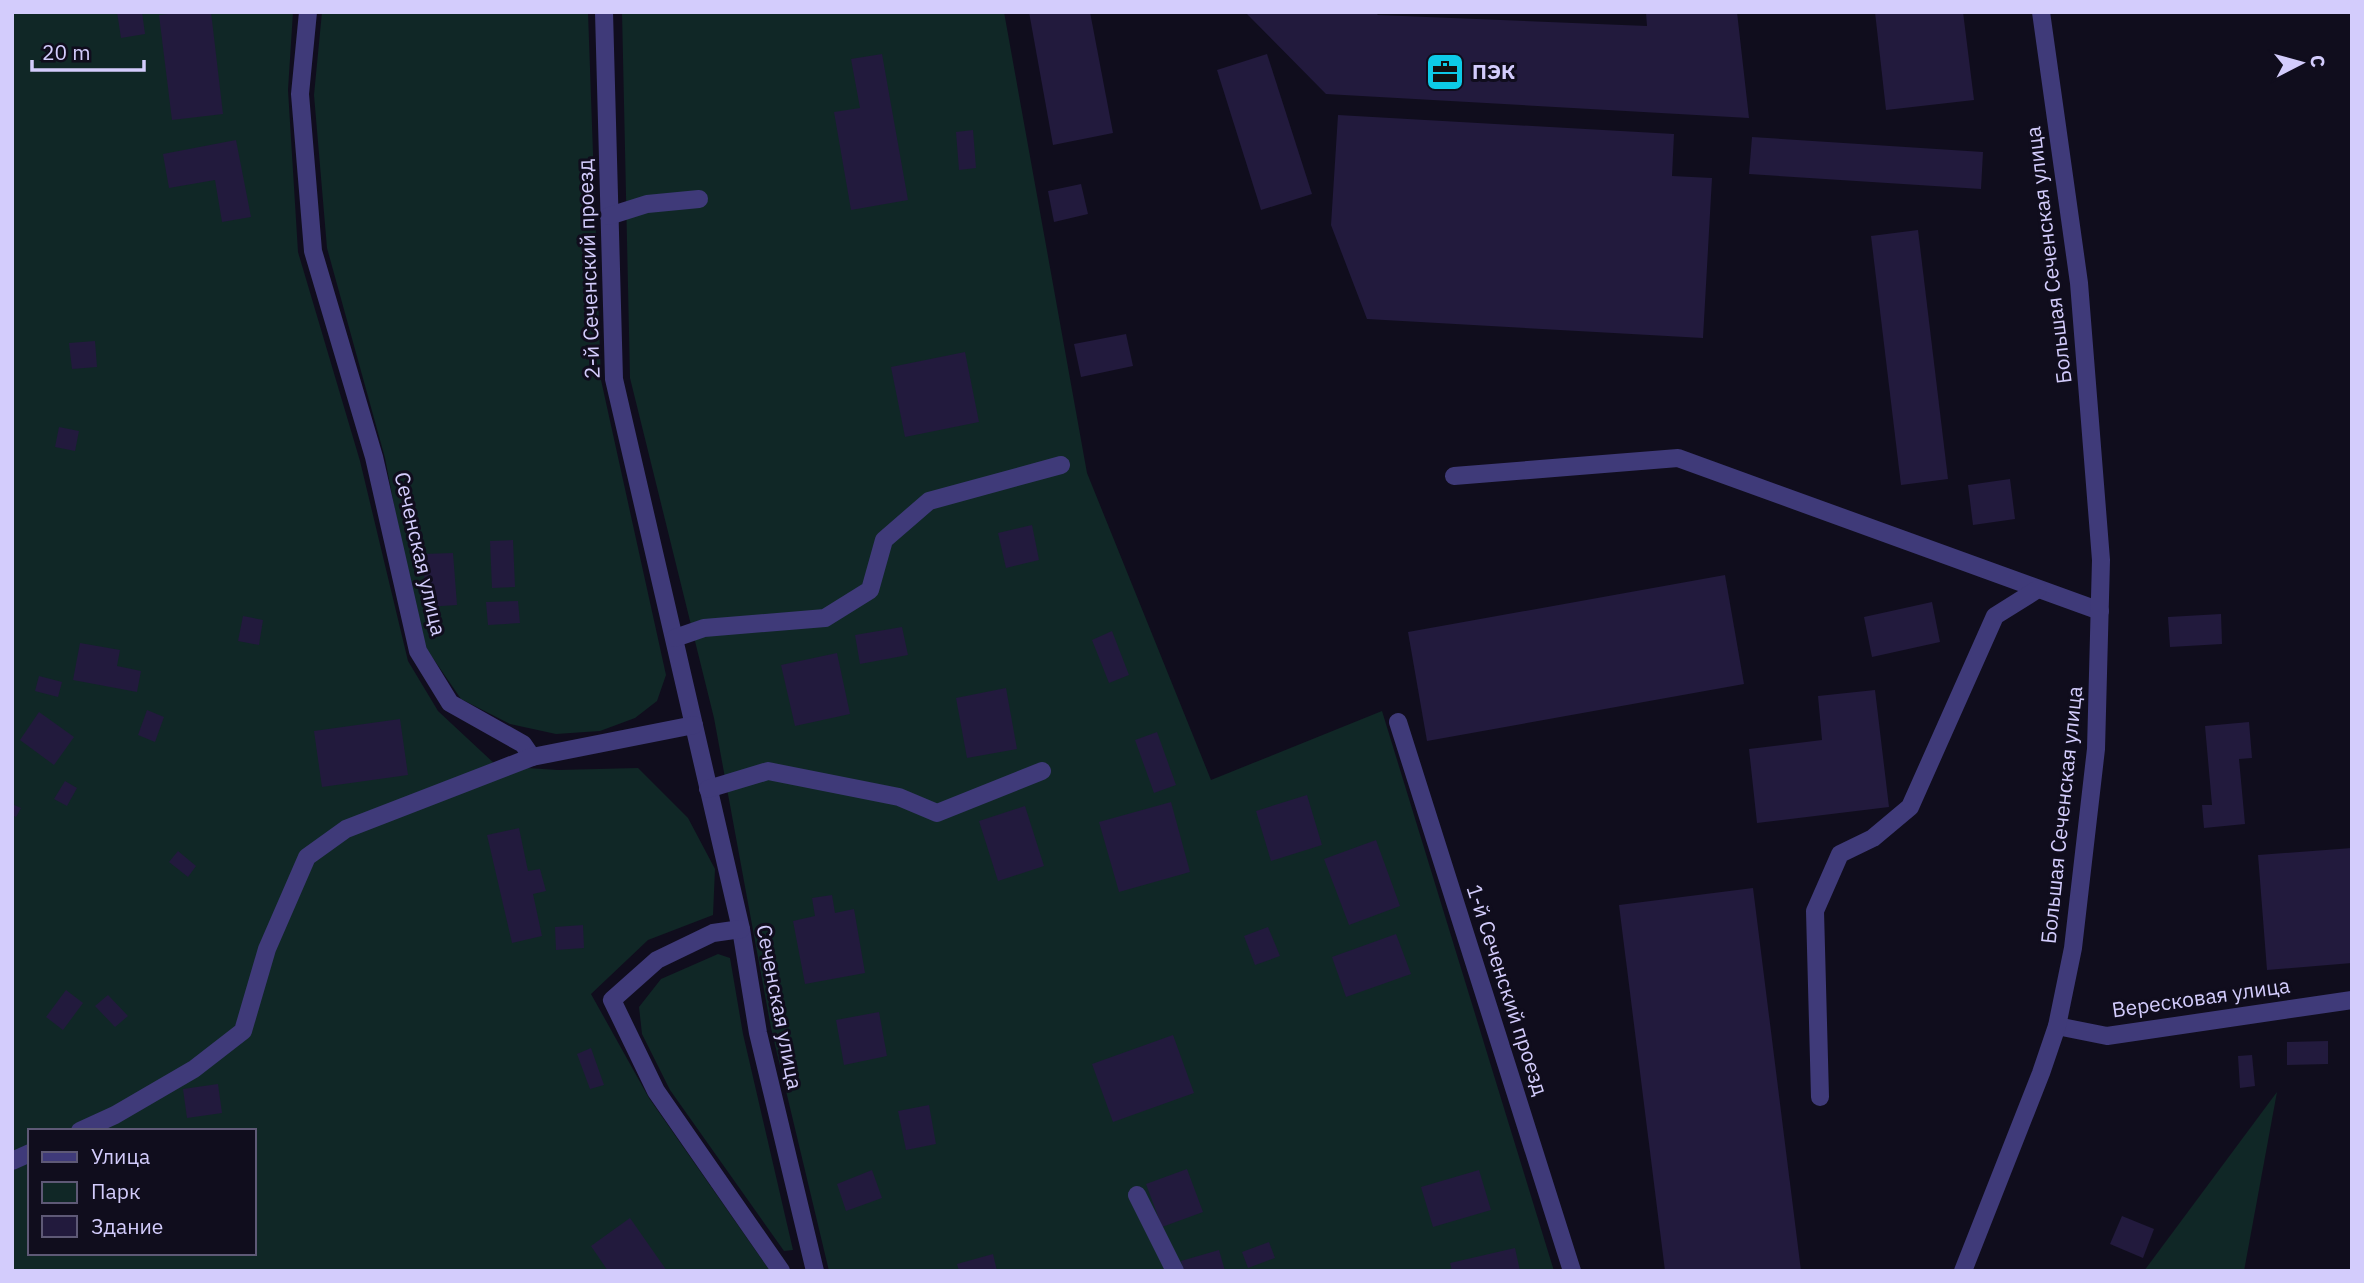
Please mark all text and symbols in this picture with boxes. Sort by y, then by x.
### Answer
scale bar [32,28,144,72]
north arrow [2266,28,2336,98]
text: 20 m [42,38,91,66]
office icon: ПЭК [1424,51,1466,93]
text: С [2305,54,2330,69]
place label: ПЭК [1472,57,1515,85]
street label: Большая Сеченская улица [2018,125,2078,385]
street label: 2-й Сеченский проезд [570,158,606,380]
street label: Сеченская улица [389,469,453,638]
street label: Большая Сеченская улица [2034,685,2088,945]
street label: 1-й Сеченский проезд [1461,881,1555,1099]
street label: Сеченская улица [750,922,810,1092]
street label: Вересковая улица [2110,971,2292,1023]
legend [28,1129,256,1255]
text: Улица [91,1142,150,1170]
text: Парк [91,1177,141,1205]
text: Здание [91,1212,163,1240]

